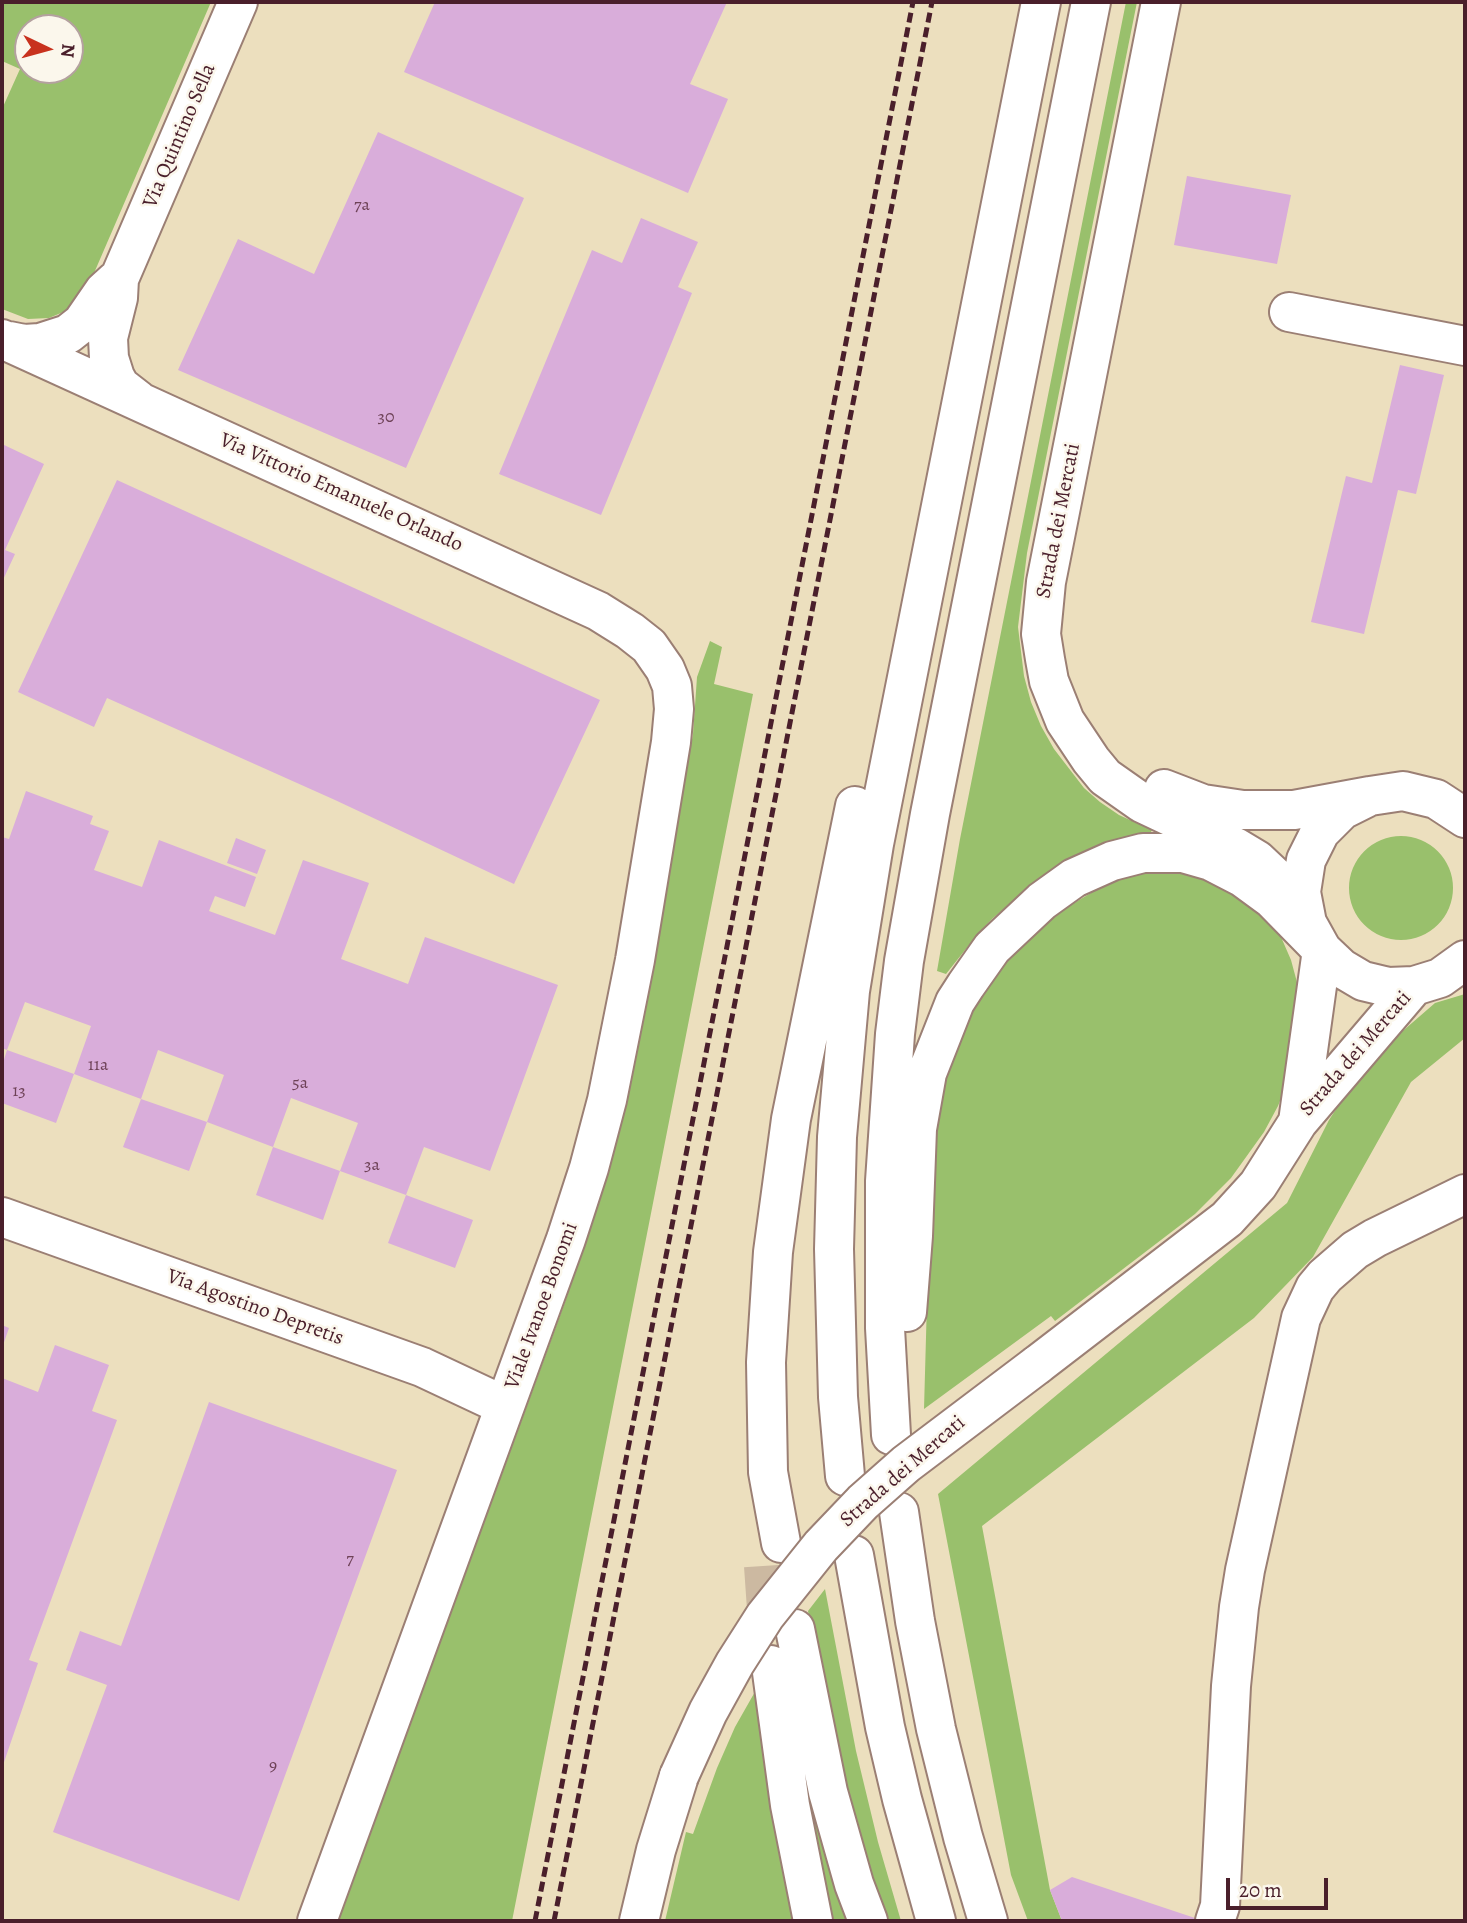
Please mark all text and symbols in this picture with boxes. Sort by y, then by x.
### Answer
north arrow [14,14,84,84]
text: N [54,43,81,59]
street label: Via Quintino Sella [138,60,222,212]
house number: 7a [354,195,370,217]
house number: 30 [377,407,395,429]
street label: Via Vittorio Emanuele Orlando [216,428,466,558]
street label: Strada dei Mercati [1032,441,1086,601]
street label: Strada dei Mercati [1295,986,1417,1122]
house number: 11a [88,1055,108,1077]
house number: 5a [292,1073,308,1095]
house number: 13 [12,1081,26,1103]
house number: 3a [364,1155,380,1177]
street label: Viale Ivanoe Bonomi [500,1219,584,1393]
street label: Via Agostino Depretis [163,1264,347,1352]
street label: Strada dei Mercati [835,1411,971,1533]
house number: 7 [346,1549,354,1571]
house number: 9 [269,1756,277,1778]
scale bar [1229,1864,1330,1908]
text: 20 m [1239,1876,1282,1904]

